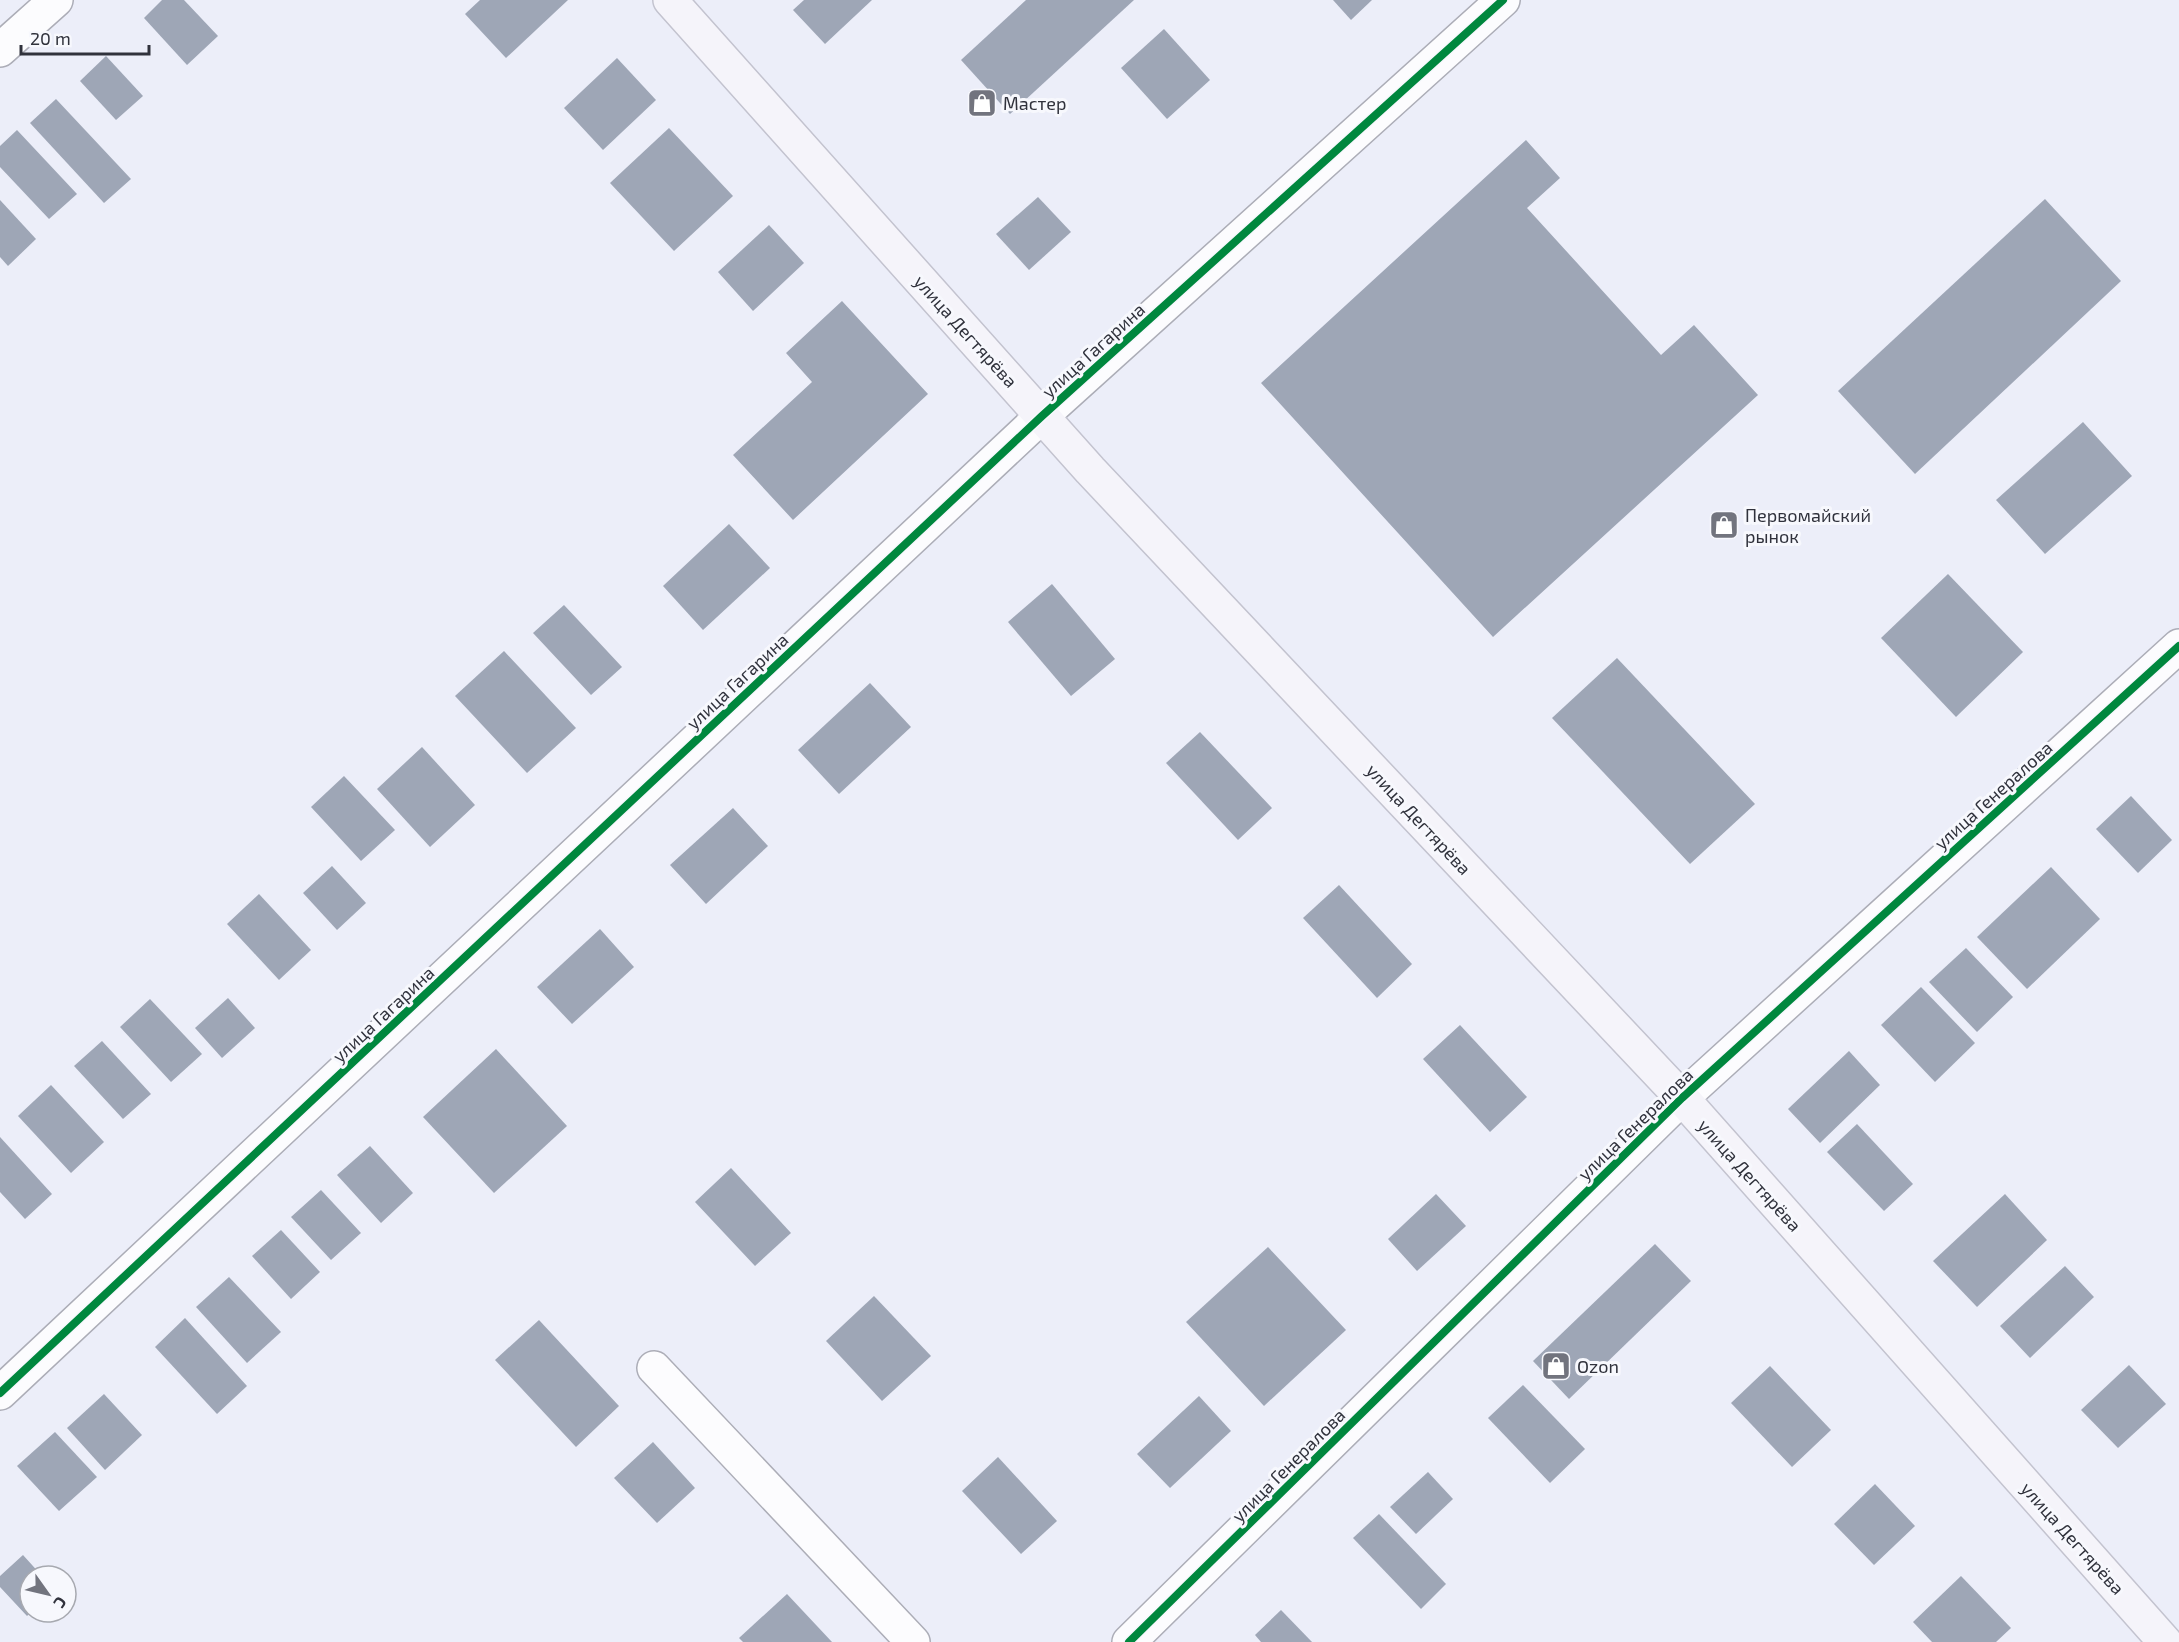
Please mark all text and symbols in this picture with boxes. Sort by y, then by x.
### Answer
scale bar [21,18,148,56]
text: 20 m [30,27,71,49]
shop icon: Мастер [966,87,998,119]
place label: Мастер [1003,92,1066,114]
street label: улица Дегтярёва [910,270,1022,392]
street label: улица Гагарина [1037,298,1149,402]
place label: Первомайский рынок [1745,504,1871,547]
shop icon: Первомайский рынок [1708,509,1740,541]
street label: улица Гагарина [682,628,792,734]
street label: улица Генералова [1929,736,2057,854]
street label: улица Дегтярёва [1362,759,1476,879]
street label: улица Гагарина [328,961,438,1067]
street label: улица Генералова [1573,1063,1697,1185]
street label: улица Дегтярёва [1694,1114,1806,1236]
shop icon: Ozon [1540,1350,1572,1382]
place label: Ozon [1577,1355,1619,1377]
street label: улица Генералова [1227,1404,1349,1526]
street label: улица Дегтярёва [2017,1477,2129,1599]
north arrow [18,1564,78,1624]
text: С [50,1593,71,1612]

